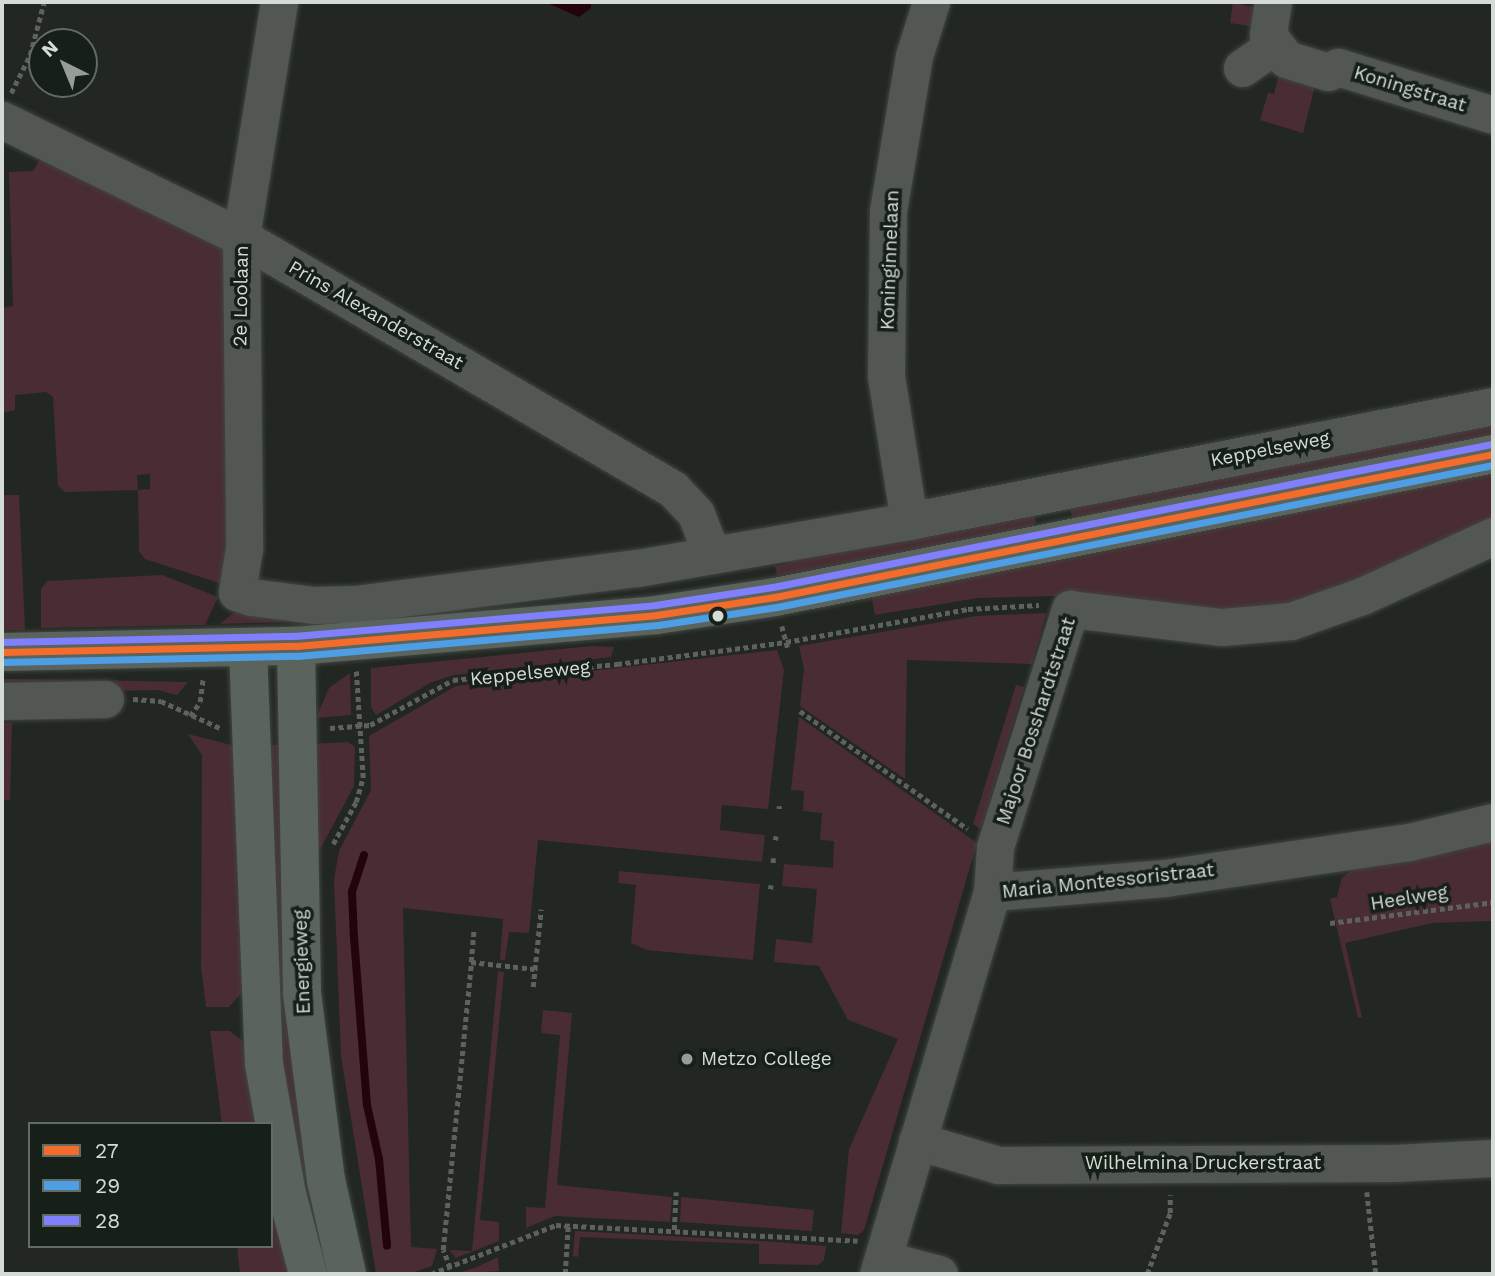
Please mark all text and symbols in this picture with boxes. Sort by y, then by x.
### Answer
north arrow [28,28,98,98]
text: N [37,36,63,62]
street label: Koningstraat [1351,61,1469,117]
street label: Koninginnelaan [876,189,904,331]
street label: 2e Loolaan [229,245,253,347]
street label: Prins Alexanderstraat [284,255,468,375]
street label: Keppelseweg [1209,426,1331,472]
unlabelled marker [711,609,725,623]
street label: Majoor Bosshardtstraat [992,614,1080,828]
street label: Keppelseweg [469,655,591,691]
street label: Maria Montessoristraat [1001,858,1215,904]
street label: Heelweg [1369,881,1449,915]
street label: Energieweg [289,909,315,1015]
place label: Metzo College [701,1048,832,1070]
marker: Metzo College [679,1051,695,1067]
legend [28,1122,273,1248]
text: 27 [95,1138,119,1163]
street label: Wilhelmina Druckerstraat [1085,1152,1321,1174]
text: 29 [95,1173,120,1198]
text: 28 [95,1208,120,1233]

